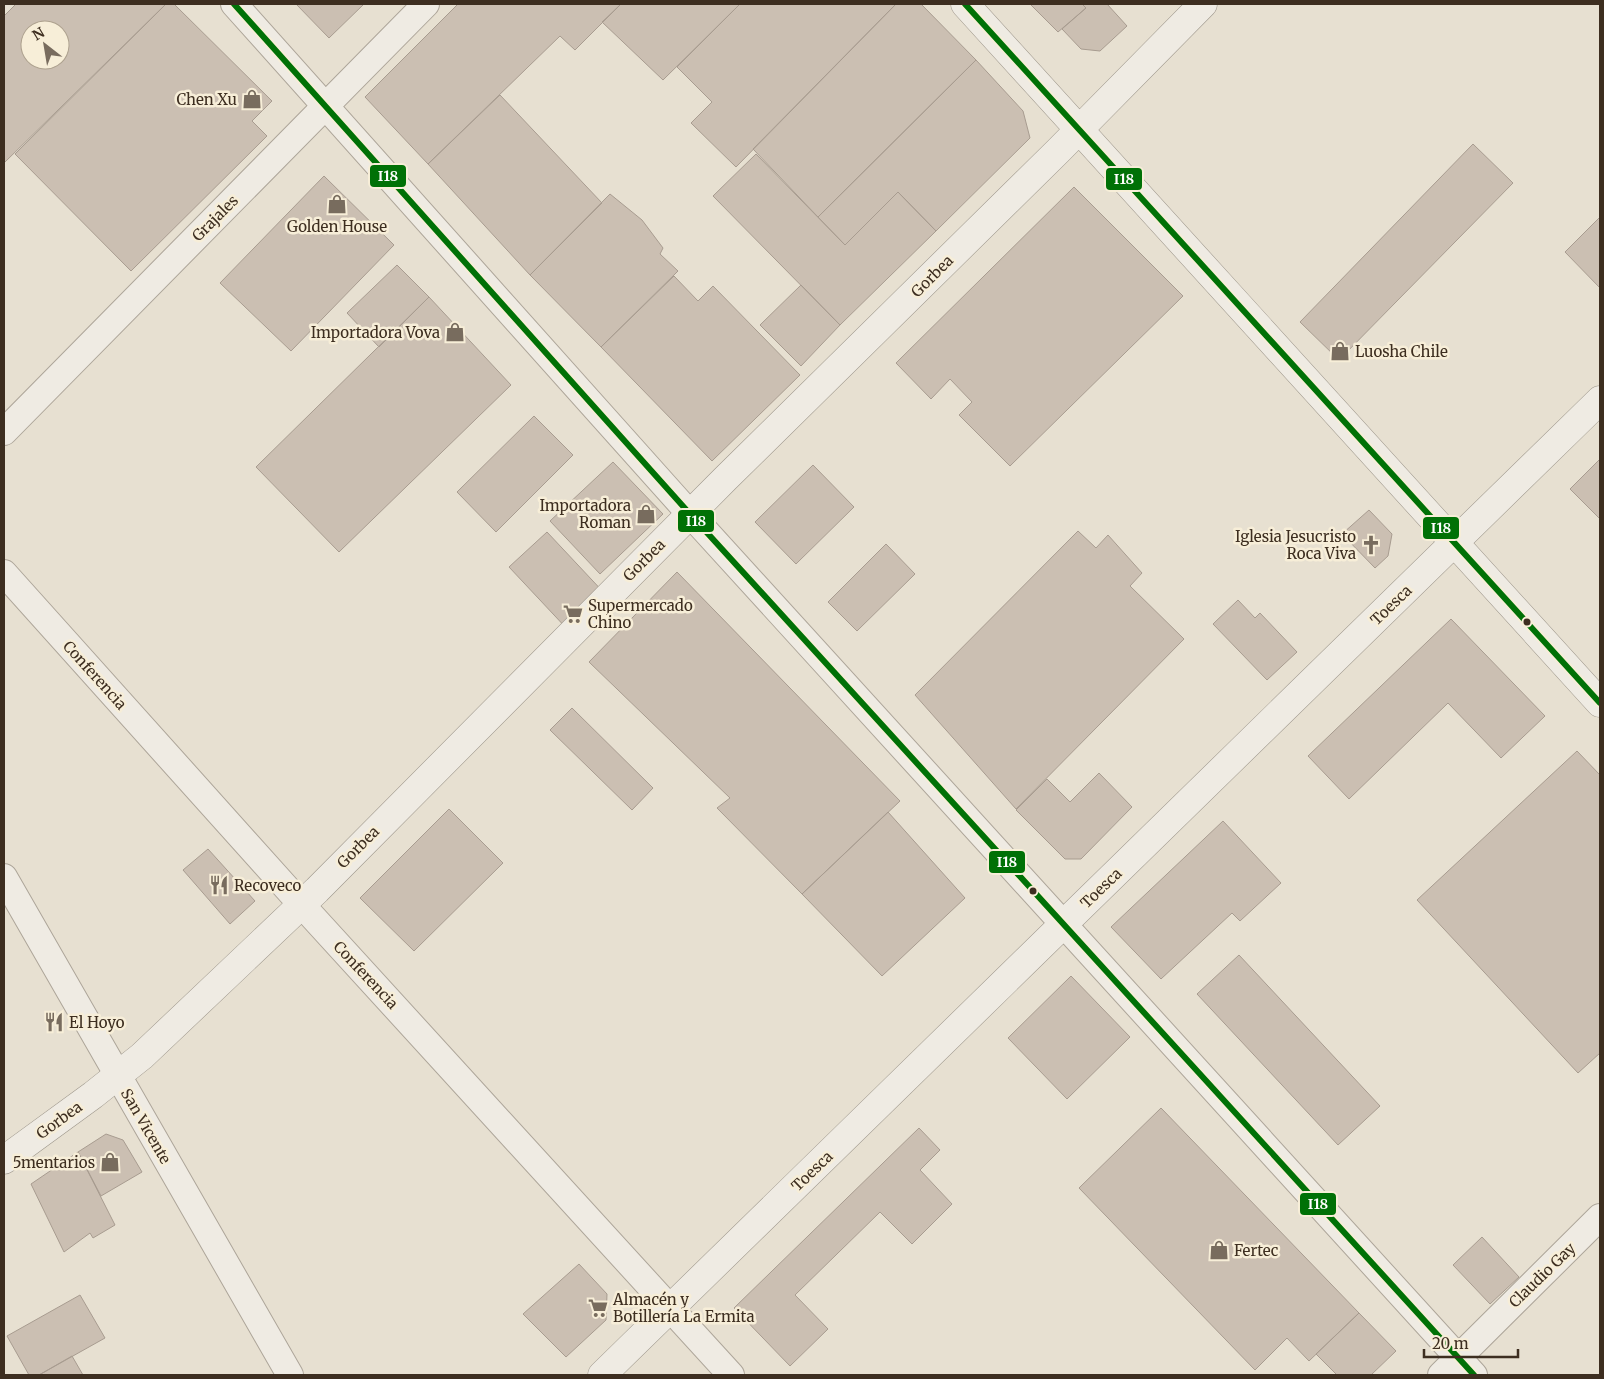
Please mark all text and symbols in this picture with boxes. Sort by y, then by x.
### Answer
north arrow [20,20,70,70]
text: N [29,23,48,44]
shop icon: Chen Xu [241,88,263,110]
place label: Chen Xu [176,90,237,109]
line badge: I18 [369,164,407,188]
text: I18 [378,167,398,185]
line badge: I18 [1105,167,1143,191]
text: I18 [1114,170,1134,188]
street label: Grajales [188,191,242,245]
shop icon: Golden House [326,193,348,215]
place label: Golden House [287,217,387,236]
street label: Gorbea [907,251,957,301]
shop icon: Importadora Vova [444,321,466,343]
place label: Importadora Vova [311,323,440,342]
shop icon: Luosha Chile [1329,340,1351,362]
place label: Luosha Chile [1355,342,1448,361]
place label: Importadora Roman [539,496,631,532]
shop icon: Importadora Roman [635,503,657,525]
line badge: I18 [677,509,715,533]
text: I18 [686,512,706,530]
line badge: I18 [1422,516,1460,540]
text: I18 [1431,519,1451,537]
place label: Iglesia Jesucristo Roca Viva [1235,527,1356,563]
church icon: Iglesia Jesucristo Roca Viva [1360,534,1382,556]
street label: Gorbea [619,535,669,585]
street label: Toesca [1366,581,1416,629]
place label: Supermercado Chino [588,596,693,632]
supermarket icon: Supermercado Chino [562,603,584,625]
unlabelled marker [1522,617,1532,627]
street label: Conferencia [59,637,131,713]
street label: Gorbea [333,822,383,872]
line badge: I18 [988,850,1026,874]
text: I18 [997,853,1017,871]
street label: Toesca [1076,864,1126,912]
restaurant icon: Recoveco [208,874,230,896]
place label: Recoveco [234,876,301,895]
unlabelled marker [1028,886,1038,896]
street label: Conferencia [330,937,402,1013]
restaurant icon: El Hoyo [43,1011,65,1033]
place label: El Hoyo [69,1013,125,1032]
street label: San Vicente [117,1085,175,1167]
street label: Gorbea [33,1097,85,1143]
street label: Toesca [787,1147,837,1195]
shop icon: 5mentarios [99,1151,121,1173]
place label: 5mentarios [13,1153,95,1172]
line badge: I18 [1299,1192,1337,1216]
text: I18 [1308,1195,1328,1213]
street label: Claudio Gay [1505,1238,1579,1311]
shop icon: Fertec [1208,1239,1230,1261]
place label: Fertec [1234,1241,1279,1260]
place label: Almacén y Botillería La Ermita [612,1290,755,1326]
supermarket icon: Almacén y Botillería La Ermita [587,1297,609,1319]
scale bar [1424,1326,1518,1358]
text: 20 m [1432,1334,1469,1353]

